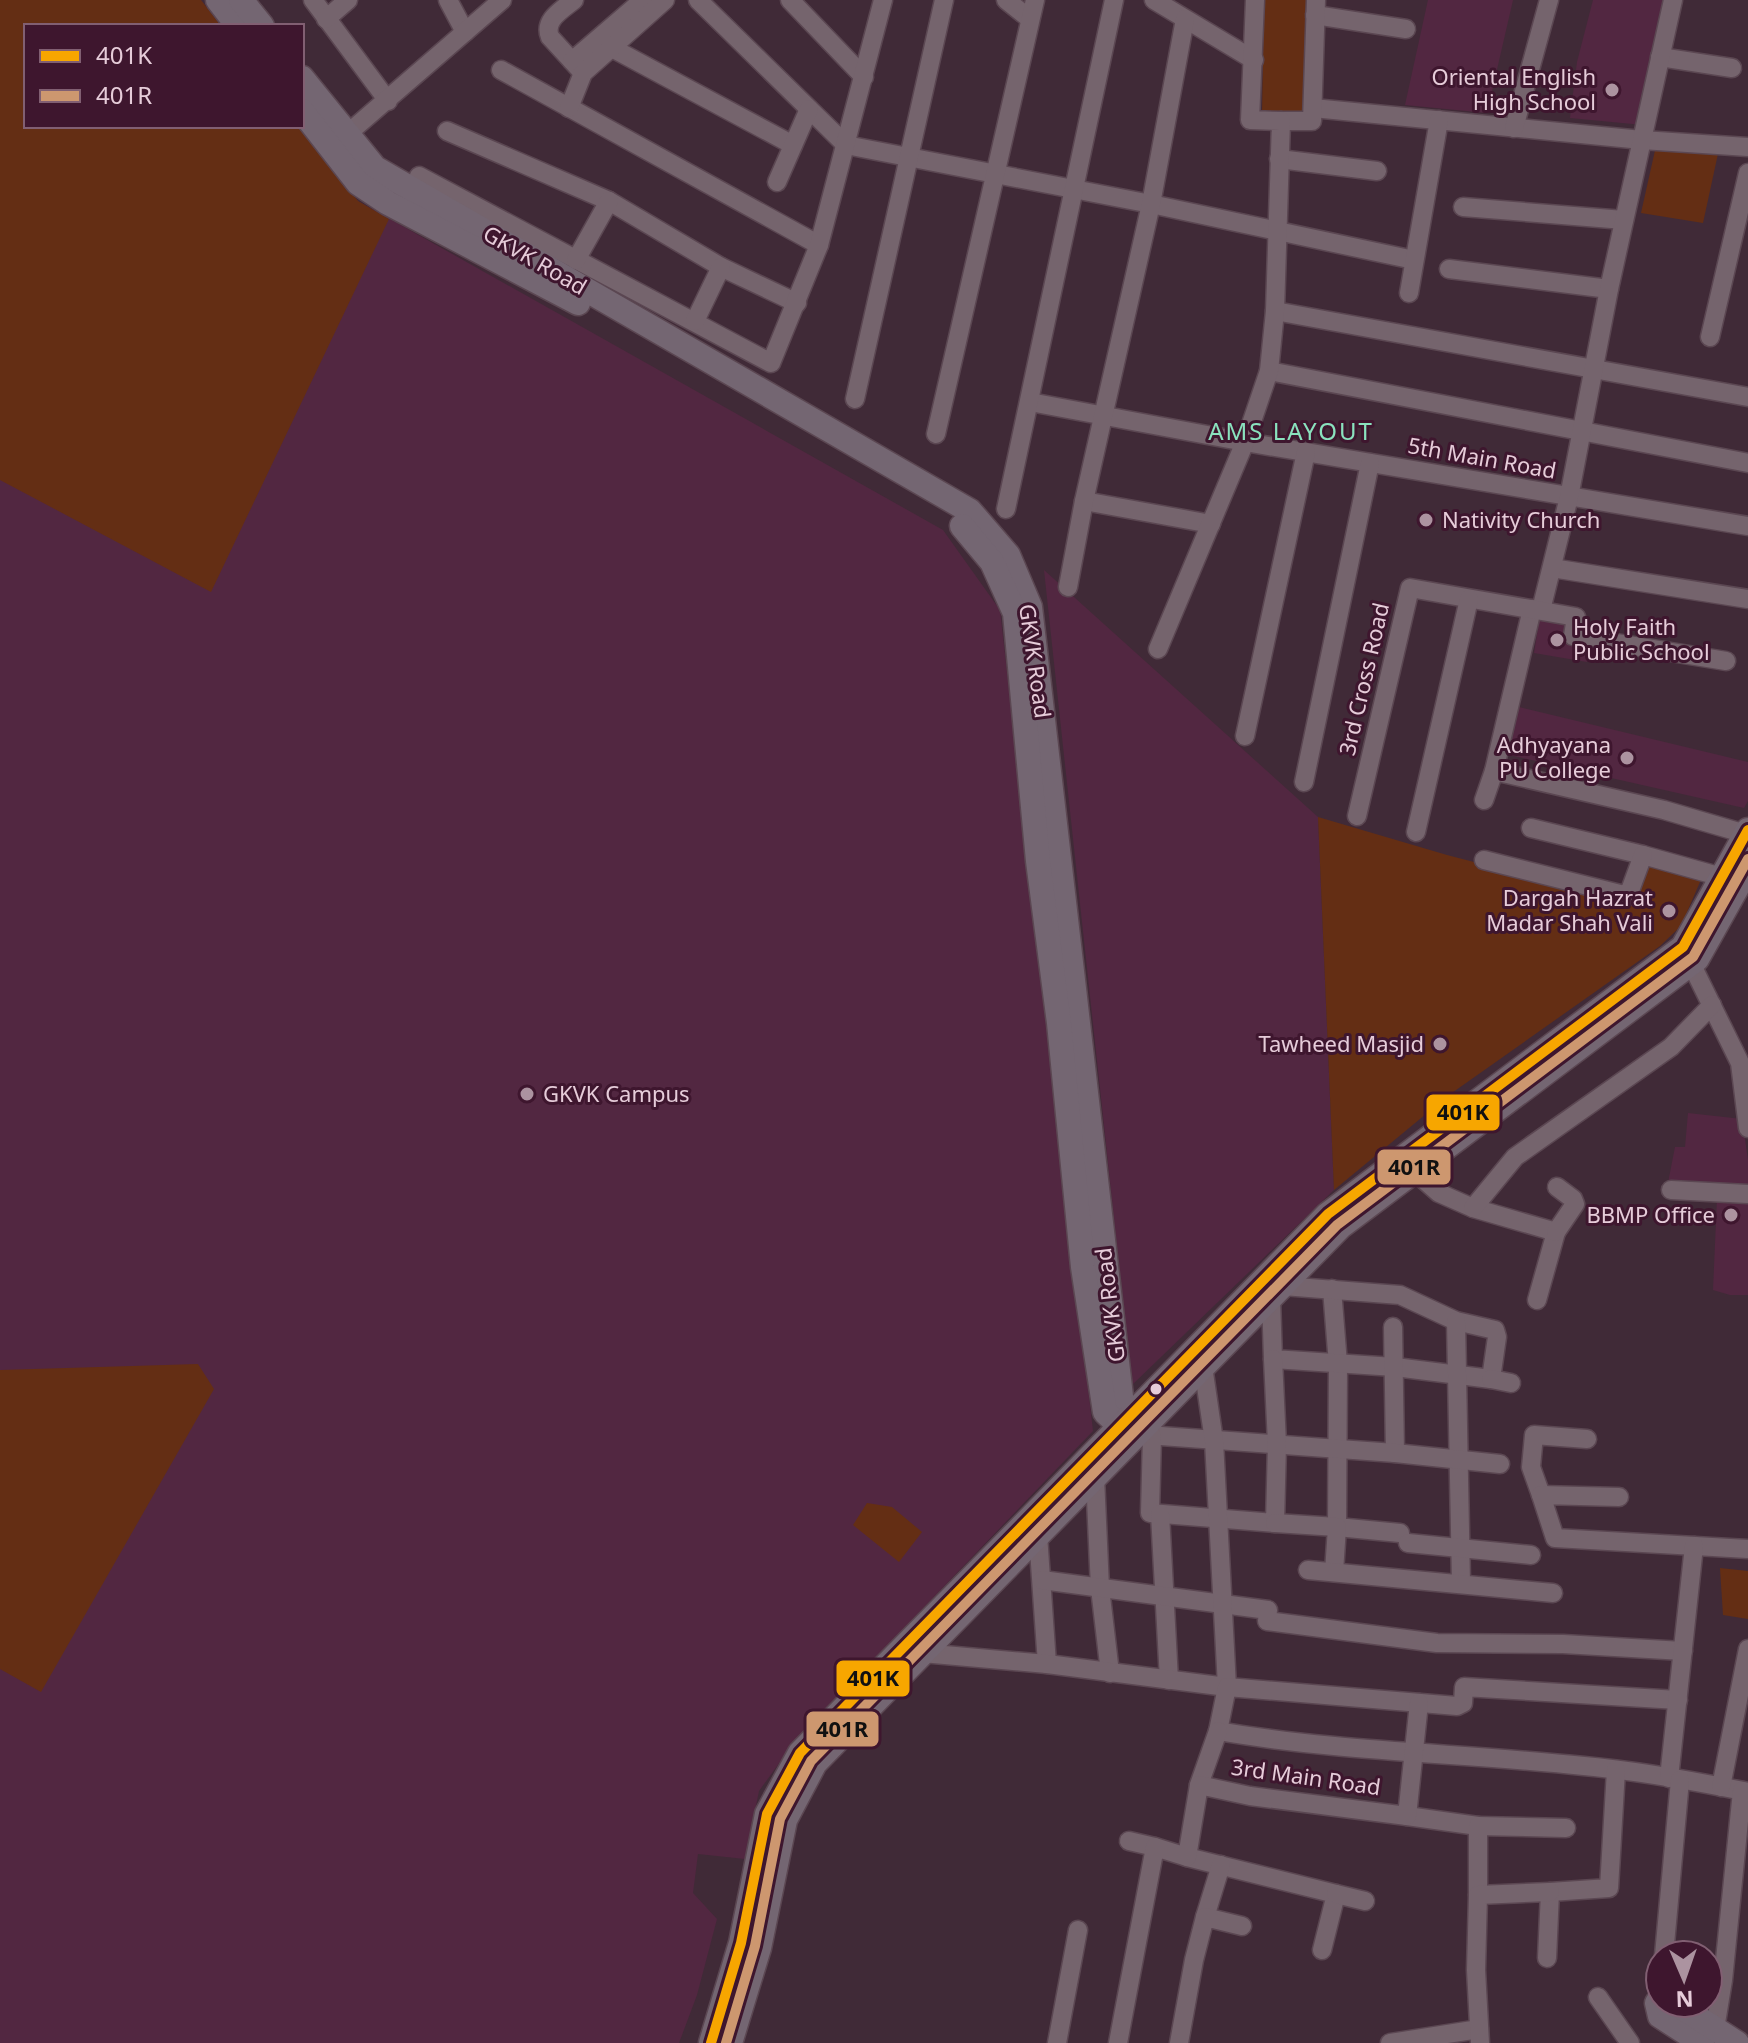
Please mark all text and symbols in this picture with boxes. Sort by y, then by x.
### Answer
legend [24,24,304,128]
text: 401K [96,38,152,71]
place label: Oriental English High School [1432,61,1596,116]
text: 401R [96,78,152,111]
marker: Oriental English High School [1603,81,1621,99]
street label: GKVK Road [478,217,593,301]
district label: AMS LAYOUT [1208,414,1374,447]
street label: 5th Main Road [1406,429,1559,485]
place label: Nativity Church [1442,504,1600,534]
marker: Nativity Church [1417,511,1435,529]
street label: 3rd Cross Road [1331,599,1395,758]
street label: GKVK Road [1013,602,1059,720]
place label: Holy Faith Public School [1573,611,1710,666]
marker: Holy Faith Public School [1548,631,1566,649]
place label: Adhyayana PU College [1497,729,1611,784]
marker: Adhyayana PU College [1618,749,1636,767]
place label: Dargah Hazrat Madar Shah Vali [1486,882,1653,937]
marker: Dargah Hazrat Madar Shah Vali [1660,902,1678,920]
place label: Tawheed Masjid [1259,1028,1424,1058]
marker: Tawheed Masjid [1431,1035,1449,1053]
place label: GKVK Campus [543,1078,690,1108]
marker: GKVK Campus [518,1085,536,1103]
line badge: 401K [1425,1093,1501,1132]
text: 401K [1437,1096,1490,1126]
line badge: 401R [1376,1148,1452,1186]
text: 401R [1388,1151,1441,1181]
place label: BBMP Office [1586,1199,1715,1229]
marker: BBMP Office [1722,1206,1740,1224]
street label: GKVK Road [1087,1246,1131,1364]
unlabelled marker [1148,1381,1164,1397]
line badge: 401K [835,1659,911,1698]
text: 401K [847,1662,900,1692]
line badge: 401R [805,1710,880,1748]
text: 401R [816,1713,869,1743]
street label: 3rd Main Road [1229,1751,1383,1801]
north arrow [1644,1939,1724,2019]
text: N [1675,1985,1694,2015]

